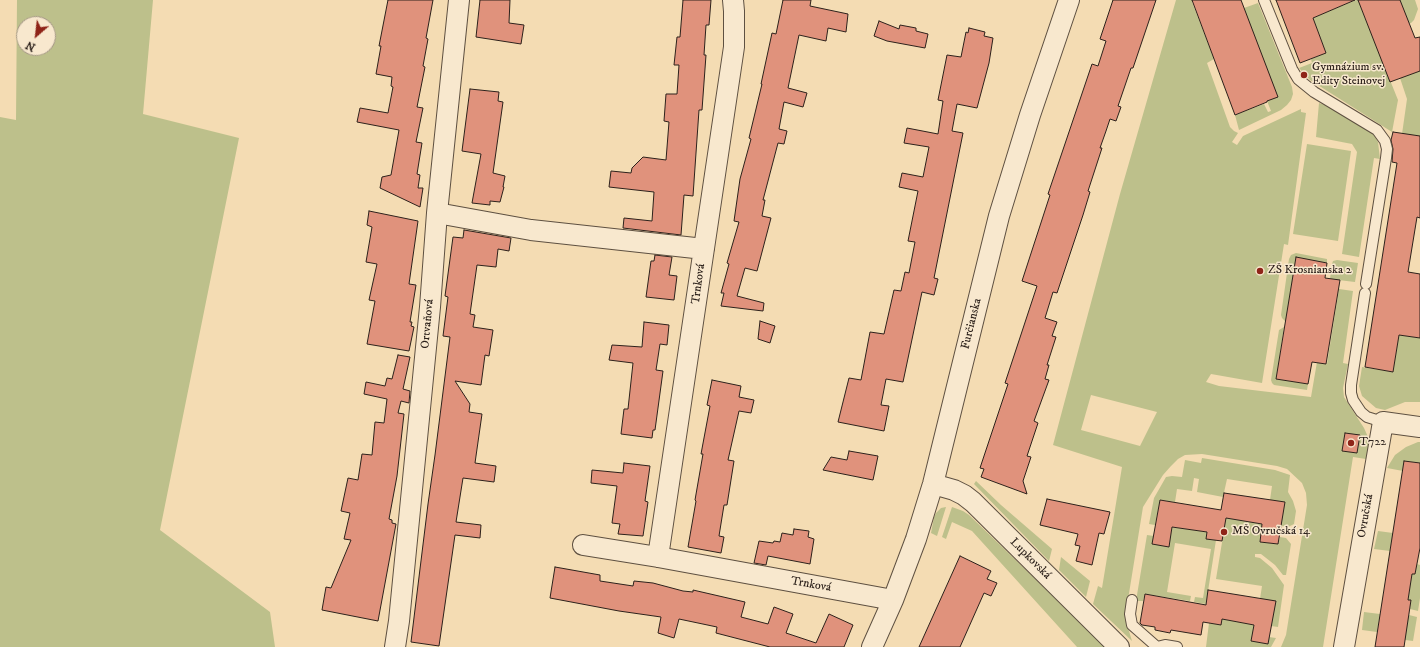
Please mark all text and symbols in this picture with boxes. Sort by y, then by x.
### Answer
north arrow [16,16,56,56]
text: N [24,37,38,54]
place label: Gymnázium sv. Edity Steinovej [1312,61,1385,89]
marker: Gymnázium sv. Edity Steinovej [1299,70,1309,80]
street label: Trnková [689,263,709,305]
place label: ZŠ Krosnianska 2 [1268,264,1352,278]
marker: ZŠ Krosnianska 2 [1255,266,1265,276]
street label: Furčianska [959,297,985,351]
street label: Ortvaňová [419,299,437,349]
place label: T722 [1359,436,1386,450]
marker: T722 [1346,438,1356,448]
street label: Ovručská [1355,493,1377,539]
place label: MŠ Ovručská 14 [1232,525,1310,539]
marker: MŠ Ovručská 14 [1219,527,1229,537]
street label: Lupkovská [1006,535,1054,583]
street label: Trnková [790,574,832,596]

